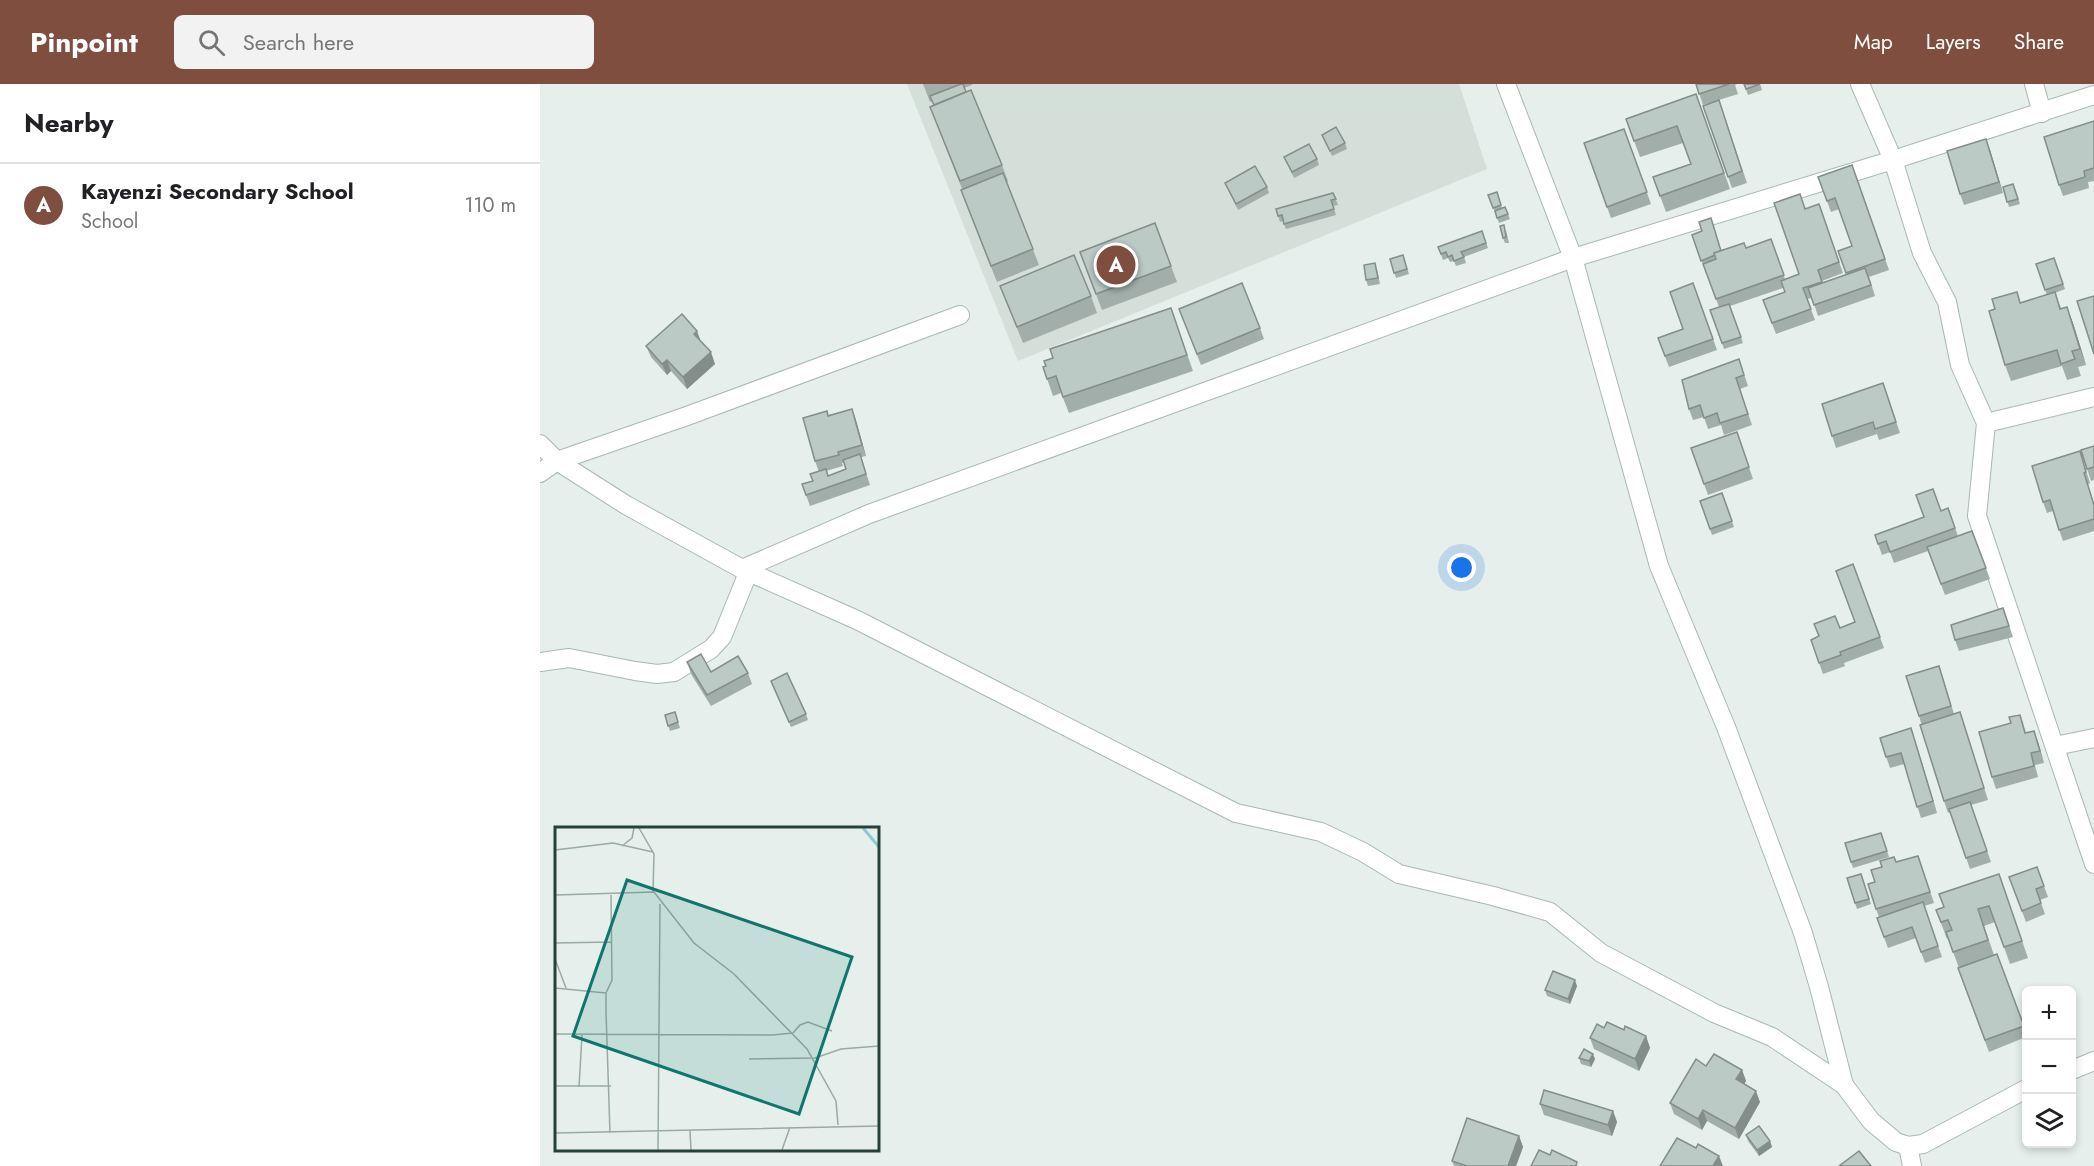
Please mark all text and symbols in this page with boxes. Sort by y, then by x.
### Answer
search box [174,15,594,69]
text: Pinpoint [30,22,138,63]
icon: search [195,26,228,59]
text: Search here [243,26,354,58]
text: Map [1854,27,1893,57]
text: Layers [1926,27,1981,57]
text: Share [2014,27,2064,57]
text: Nearby [24,104,113,142]
text: Kayenzi Secondary School [81,175,354,207]
text: A [36,191,51,220]
text: 110 m [464,191,516,220]
text: School [81,207,138,236]
pin: A [1096,242,1136,288]
your location [1447,553,1476,582]
inset map [555,827,879,1151]
map controls [2022,986,2076,1148]
button: + [2022,986,2076,1040]
button: − [2022,1040,2076,1094]
button: layers [2022,1094,2076,1148]

